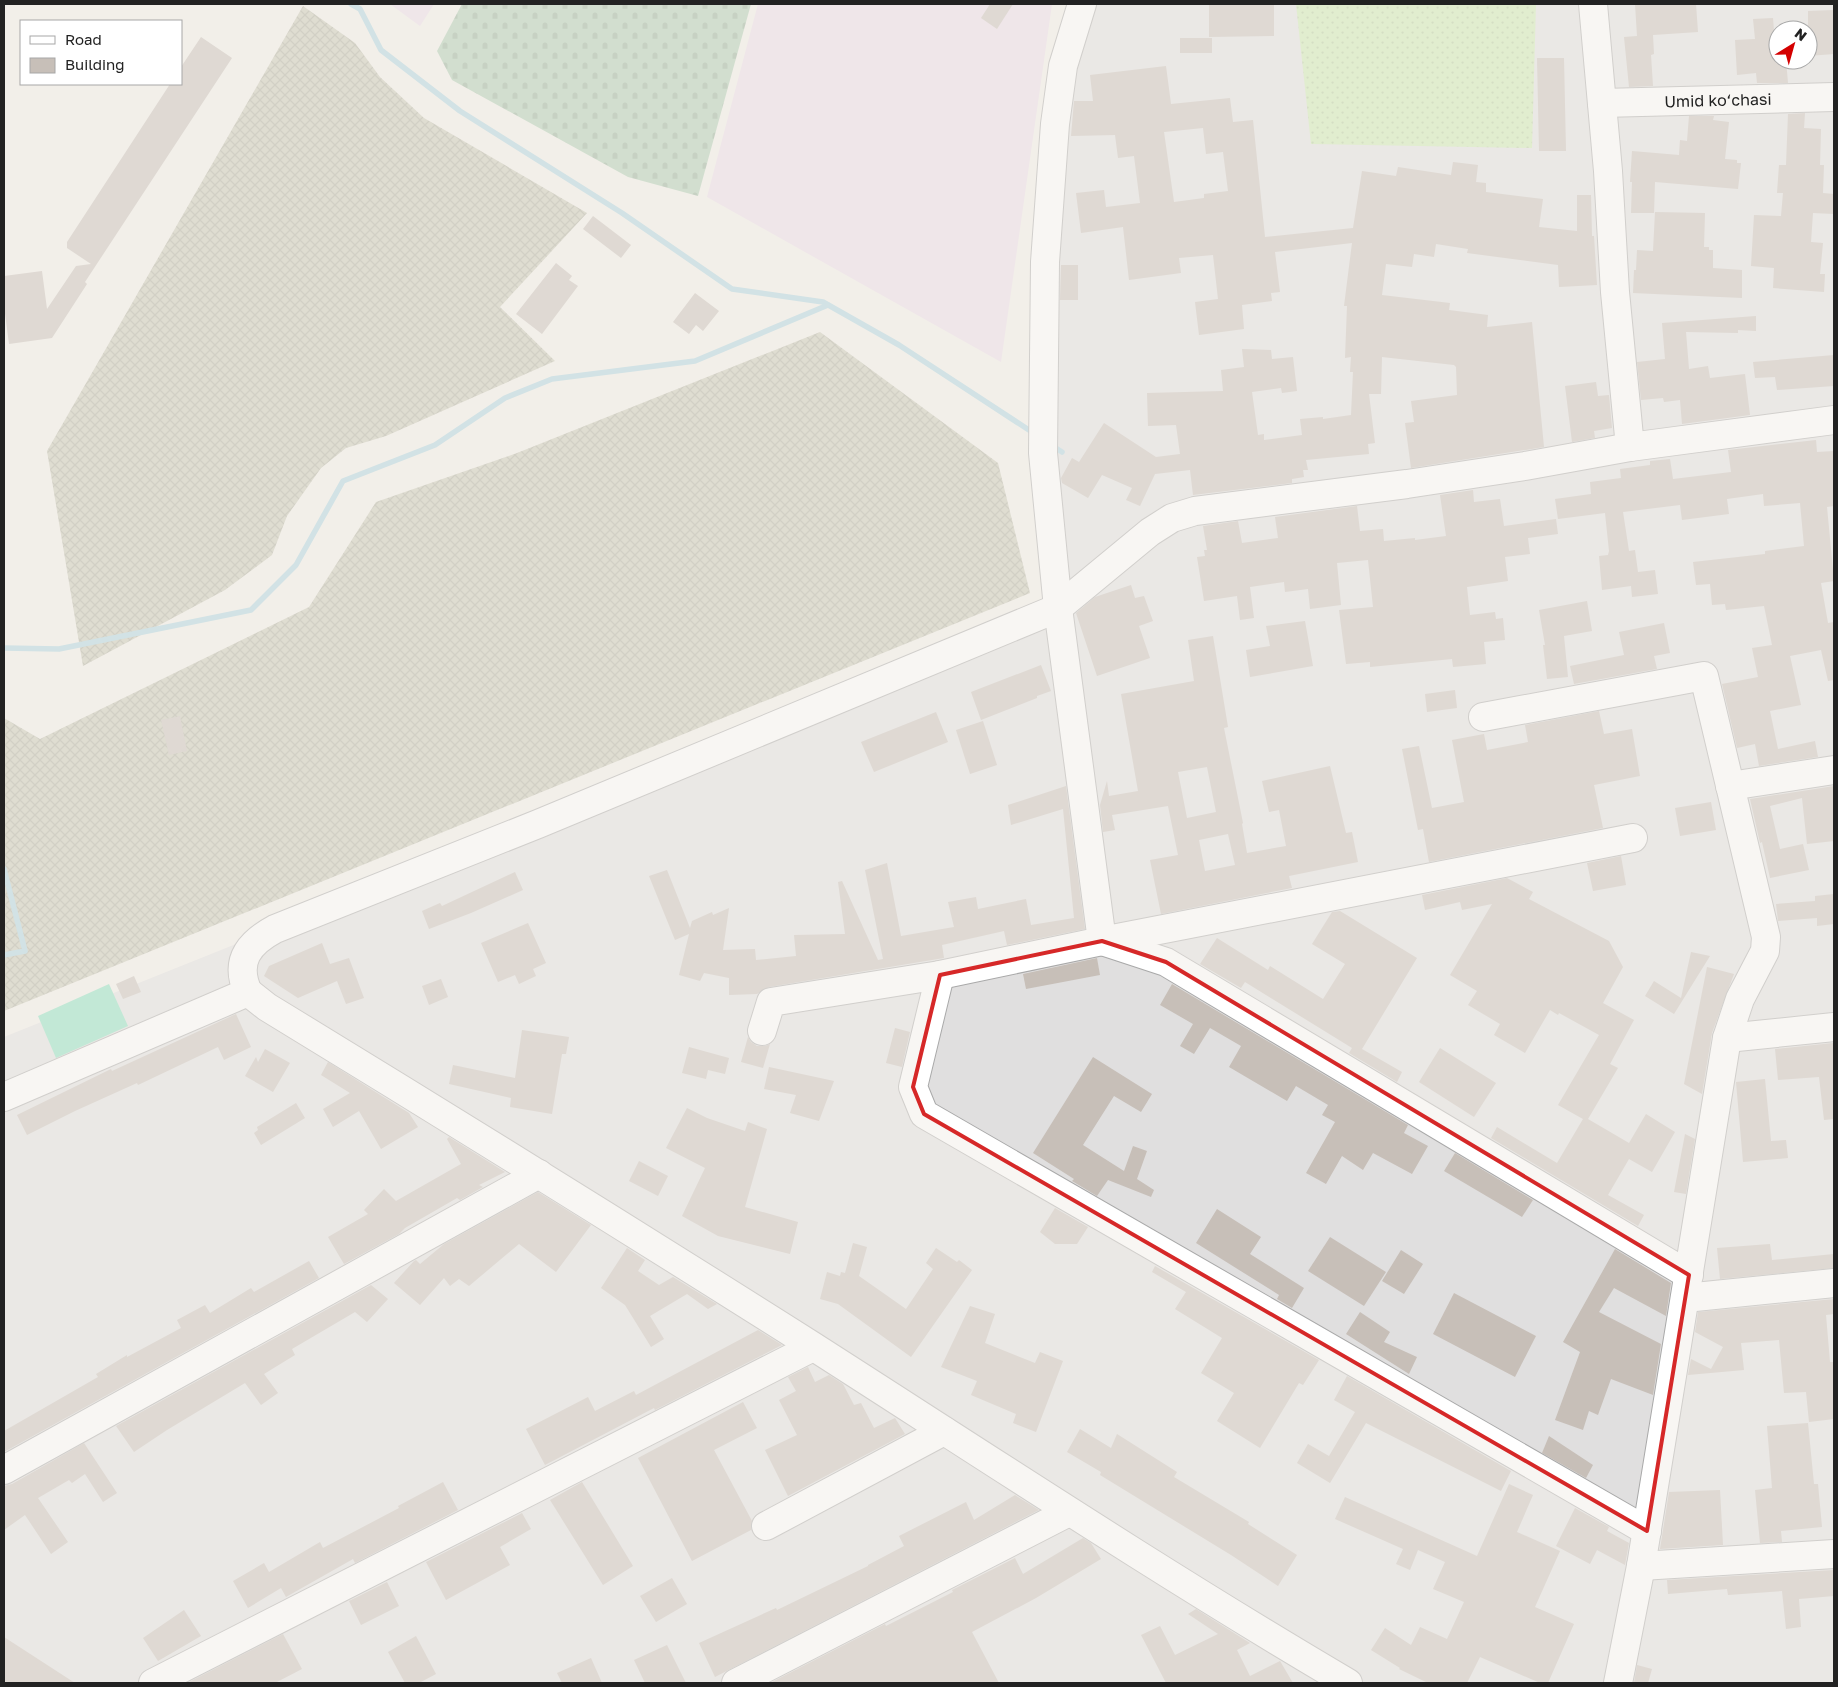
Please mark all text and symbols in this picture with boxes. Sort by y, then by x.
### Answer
legend [20,20,182,85]
north arrow [1768,20,1818,70]
text: N [1792,24,1810,44]
text: Road [65,30,102,48]
text: Building [65,55,125,73]
street label: Umid ko‘chasi [1664,89,1772,111]

